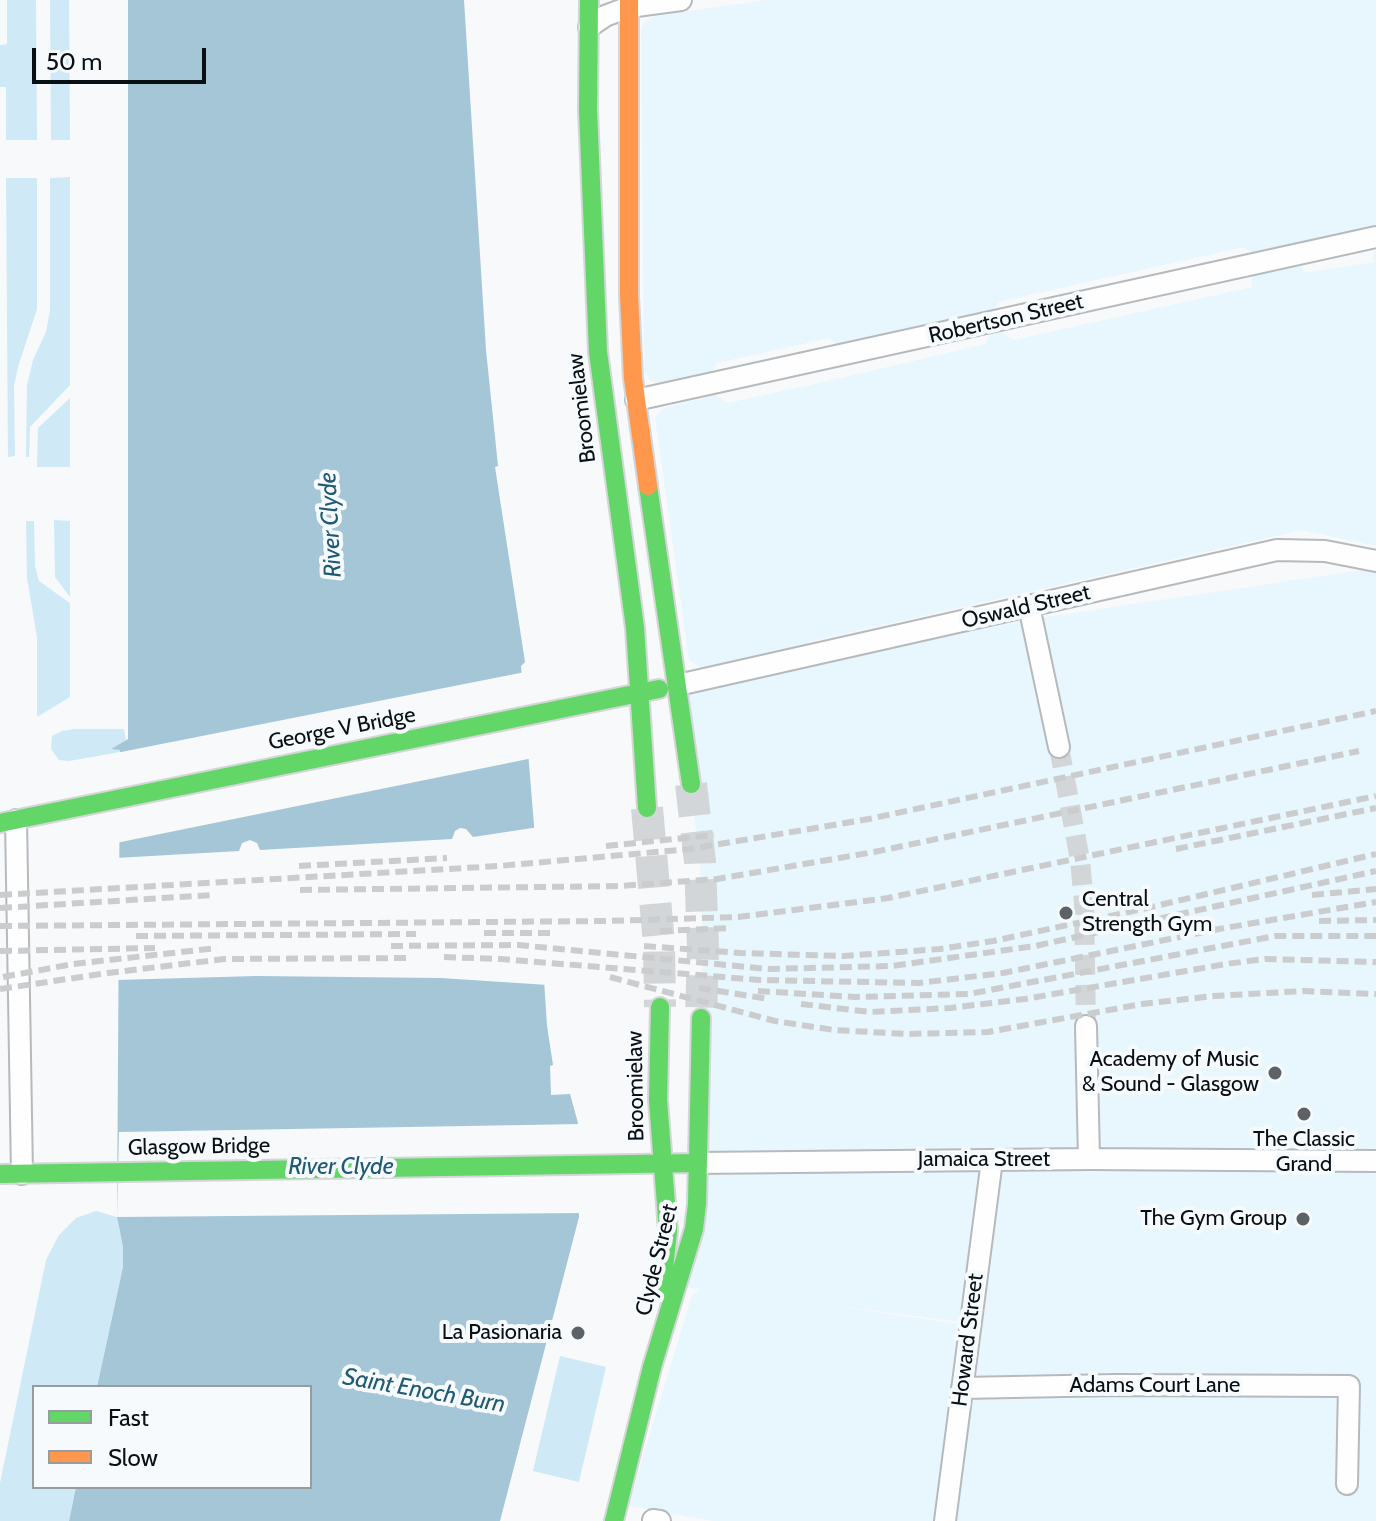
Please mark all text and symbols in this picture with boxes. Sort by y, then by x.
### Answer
scale bar [36,32,210,82]
text: 50 m [46,47,102,76]
street label: Robertson Street [926,288,1086,350]
street label: Broomielaw [562,352,602,464]
water label: River Clyde [314,472,348,578]
street label: Oswald Street [959,579,1093,635]
street label: George V Bridge [266,702,418,756]
place label: Central Strength Gym [1082,887,1212,938]
marker: Central Strength Gym [1057,904,1075,922]
street label: Broomielaw [622,1031,650,1141]
place label: Academy of Music & Sound - Glasgow [1082,1047,1259,1098]
marker: Academy of Music & Sound - Glasgow [1266,1064,1284,1082]
marker: The Classic Grand [1295,1105,1313,1123]
place label: The Classic Grand [1253,1127,1355,1178]
street label: Glasgow Bridge [128,1133,270,1161]
street label: Jamaica Street [918,1147,1050,1173]
water label: River Clyde [288,1153,394,1181]
street label: Clyde Street [630,1201,684,1319]
place label: The Gym Group [1140,1206,1287,1232]
marker: The Gym Group [1294,1210,1312,1228]
street label: Howard Street [947,1272,989,1408]
place label: La Pasionaria [442,1320,562,1346]
marker: La Pasionaria [569,1324,587,1342]
water label: Saint Enoch Burn [341,1363,507,1419]
street label: Adams Court Lane [1070,1373,1240,1399]
legend [32,1385,312,1489]
text: Fast [108,1403,149,1432]
text: Slow [108,1443,158,1472]

